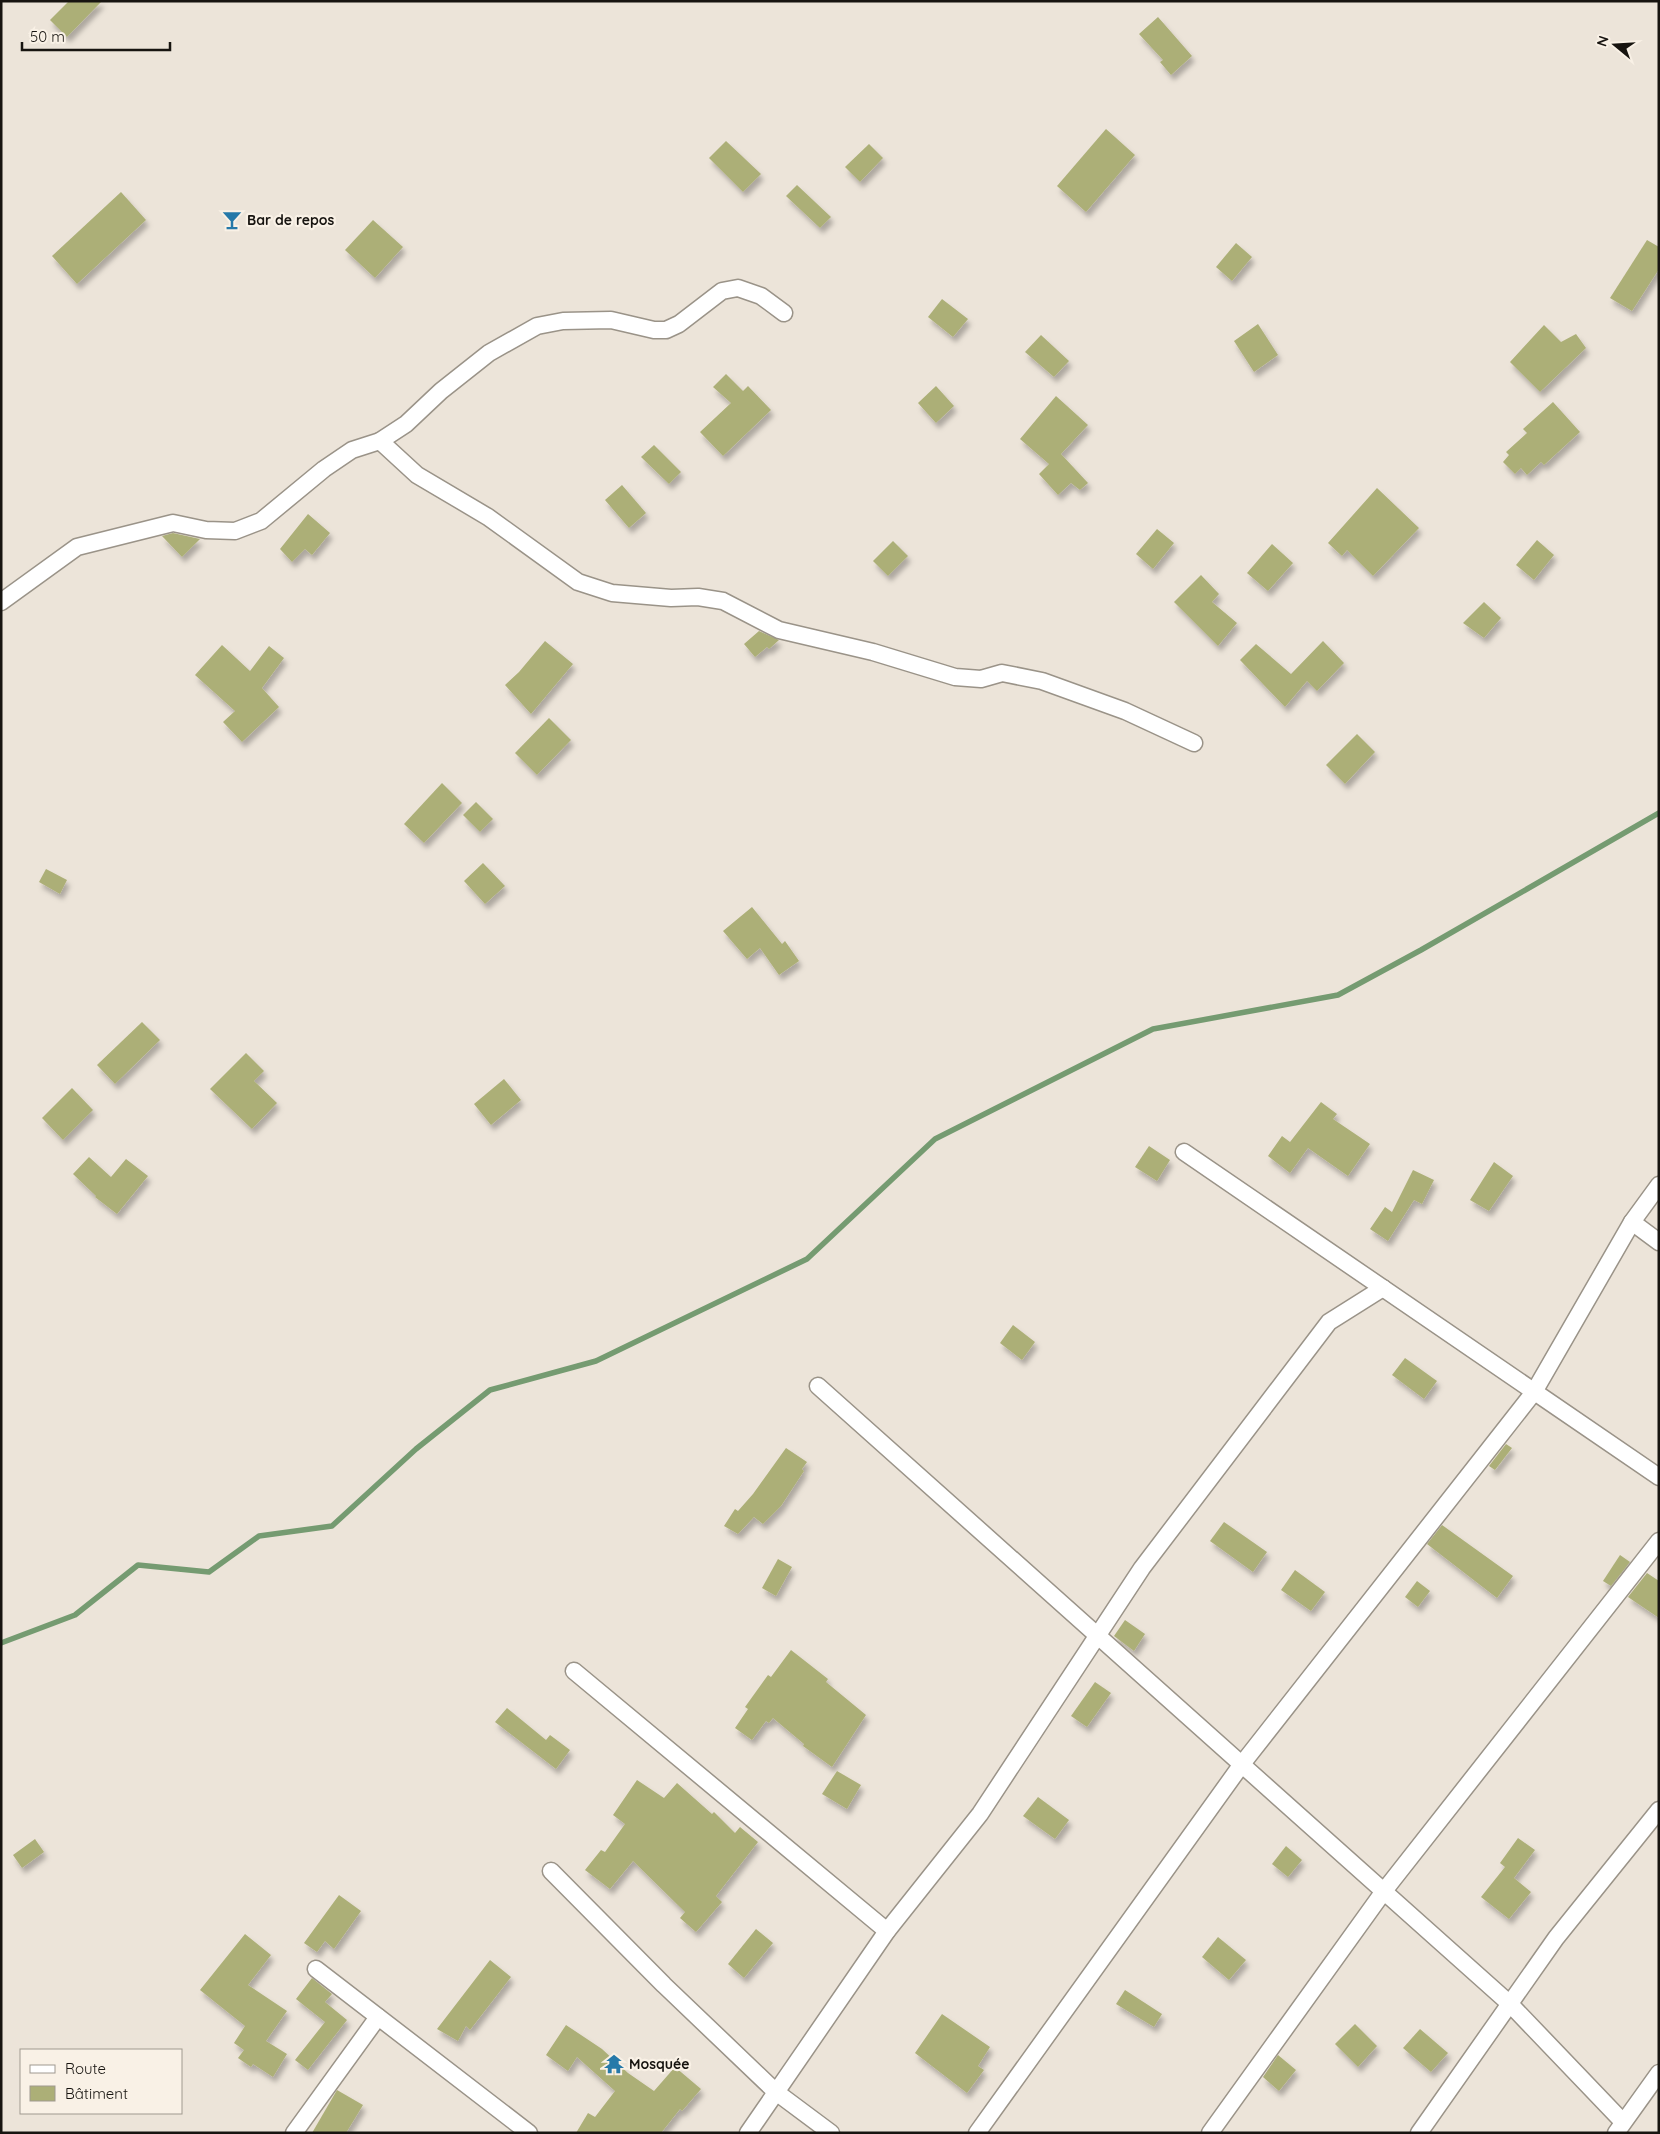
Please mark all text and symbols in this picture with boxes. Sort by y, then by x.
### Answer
scale bar [22,20,170,52]
north arrow [1590,20,1640,70]
text: 50 m [30,27,65,46]
text: N [1592,33,1613,49]
bar icon: Bar de repos [221,209,243,231]
place label: Bar de repos [247,211,334,229]
legend [20,2049,182,2114]
temple icon: Mosquée [603,2053,625,2075]
place label: Mosquée [629,2055,689,2073]
text: Route [65,2059,106,2078]
text: Bâtiment [65,2084,128,2103]

